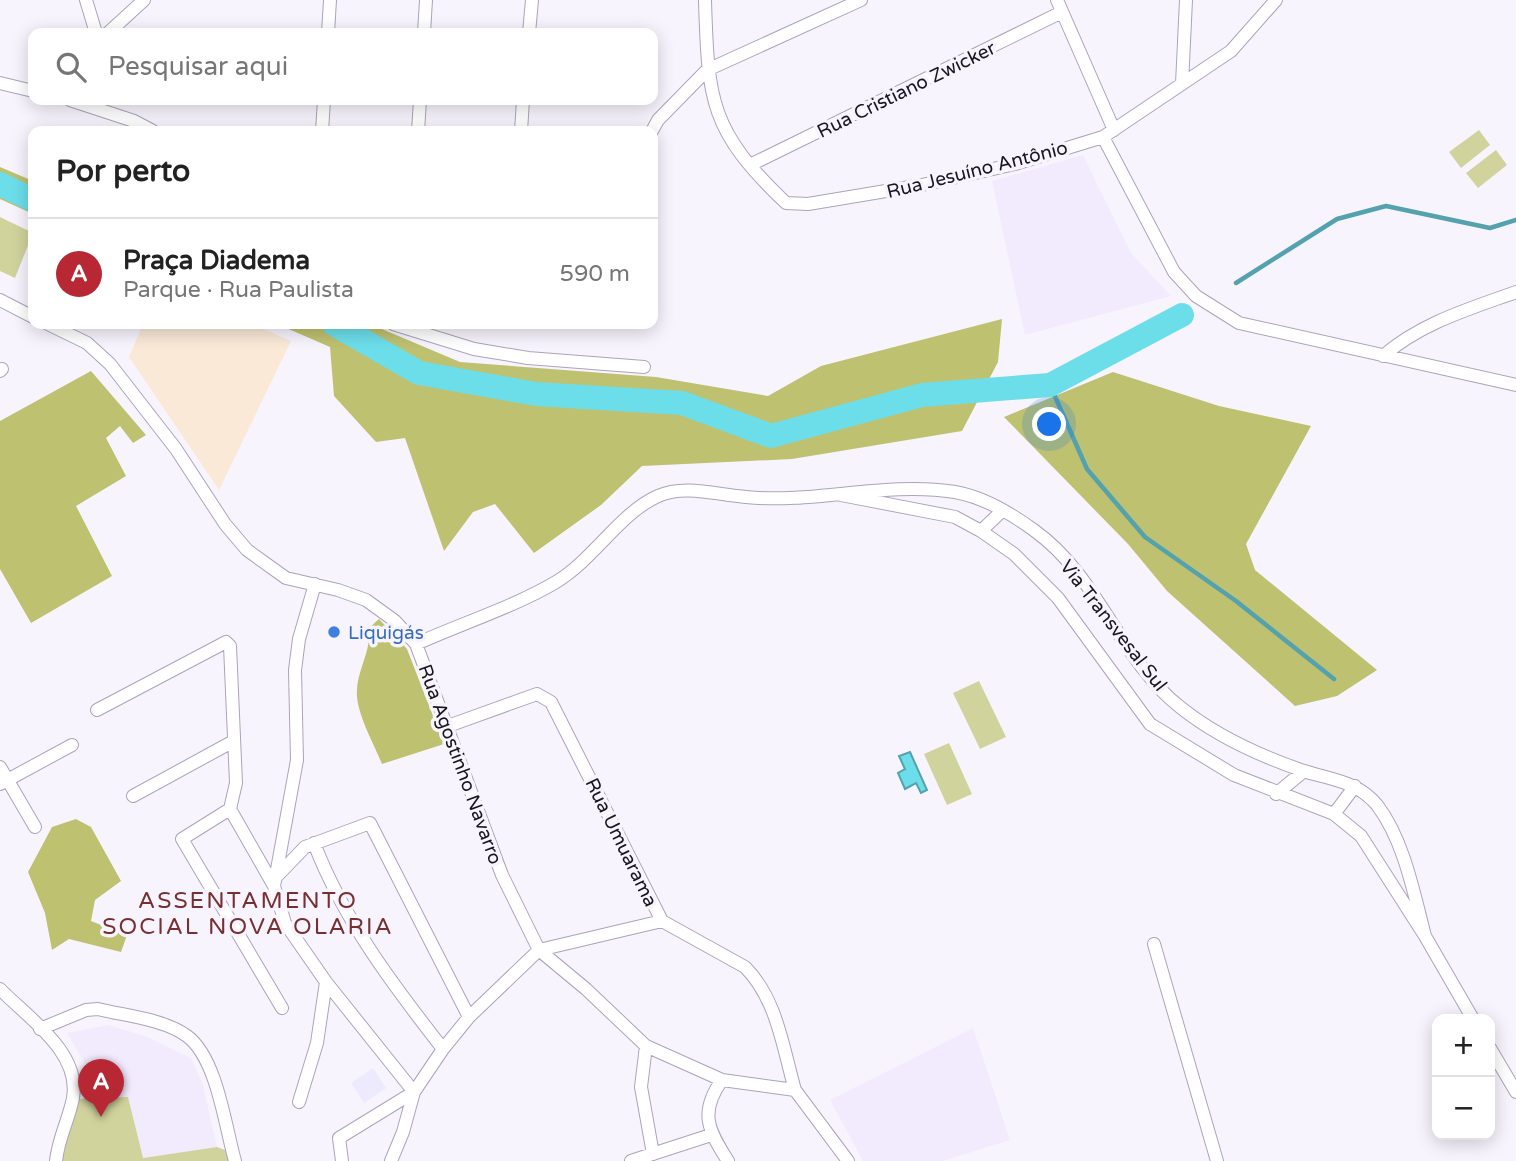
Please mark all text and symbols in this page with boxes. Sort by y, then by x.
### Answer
search box [28,28,658,105]
street label: Rua Cristiano Zwicker [814,37,1000,143]
icon: search [52,48,90,86]
text: Pesquisar aqui [108,51,288,82]
street label: Rua Jesuíno Antônio [884,137,1070,203]
text: Por perto [56,153,190,190]
text: Praça Diadema [123,245,310,276]
text: A [70,260,88,288]
text: 590 m [560,260,630,288]
text: Parque · Rua Paulista [123,276,354,304]
your location [1032,407,1066,441]
street label: Via Transvesal Sul [1055,556,1171,696]
place label: Liquigás [348,622,424,644]
marker: Liquigás [326,624,342,640]
street label: Rua Agostinho Navarro [414,661,506,867]
street label: Rua Umuarama [580,774,662,910]
district label: ASSENTAMENTO SOCIAL NOVA OLARIA [102,887,394,941]
map controls [1432,1014,1495,1140]
button: + [1432,1014,1495,1077]
pin: A [78,1059,124,1117]
button: − [1432,1077,1495,1140]

